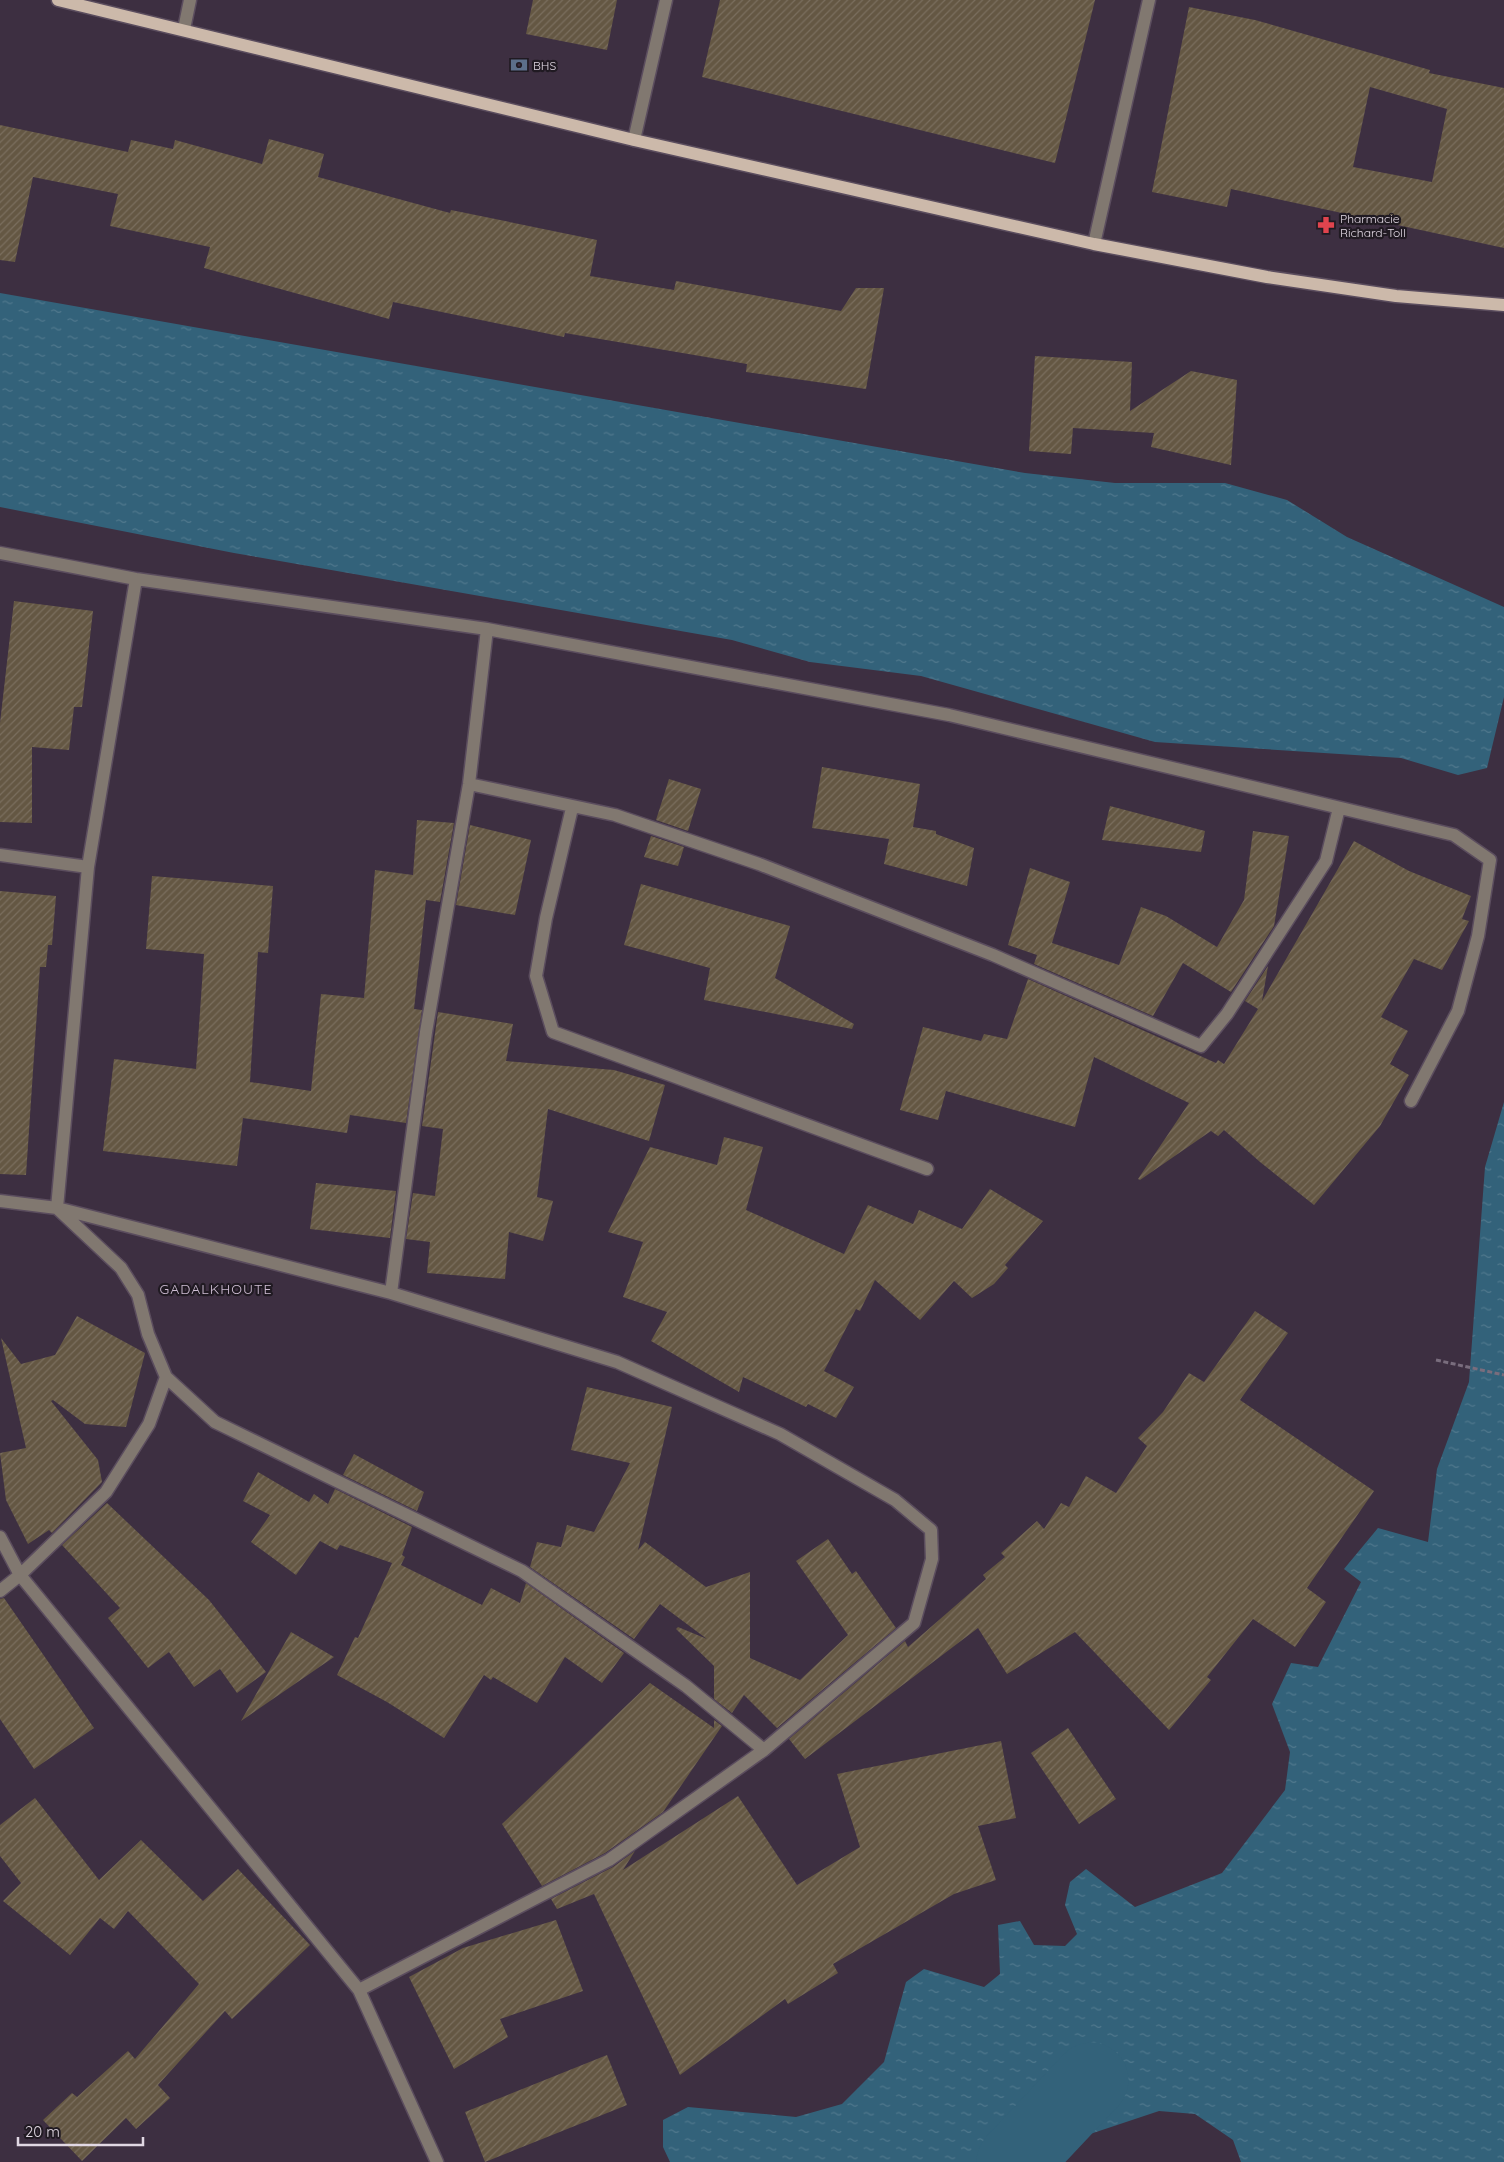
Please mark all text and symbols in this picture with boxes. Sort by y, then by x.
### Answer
bank icon: BHS [509,55,529,75]
place label: BHS [533,58,556,73]
place label: Pharmacie Richard-Toll [1340,211,1406,240]
pharmacy icon: Pharmacie Richard-Toll [1316,215,1336,235]
district label: GADALKHOUTE [160,1280,272,1298]
scale bar [18,2114,142,2146]
text: 20 m [25,2122,60,2141]

